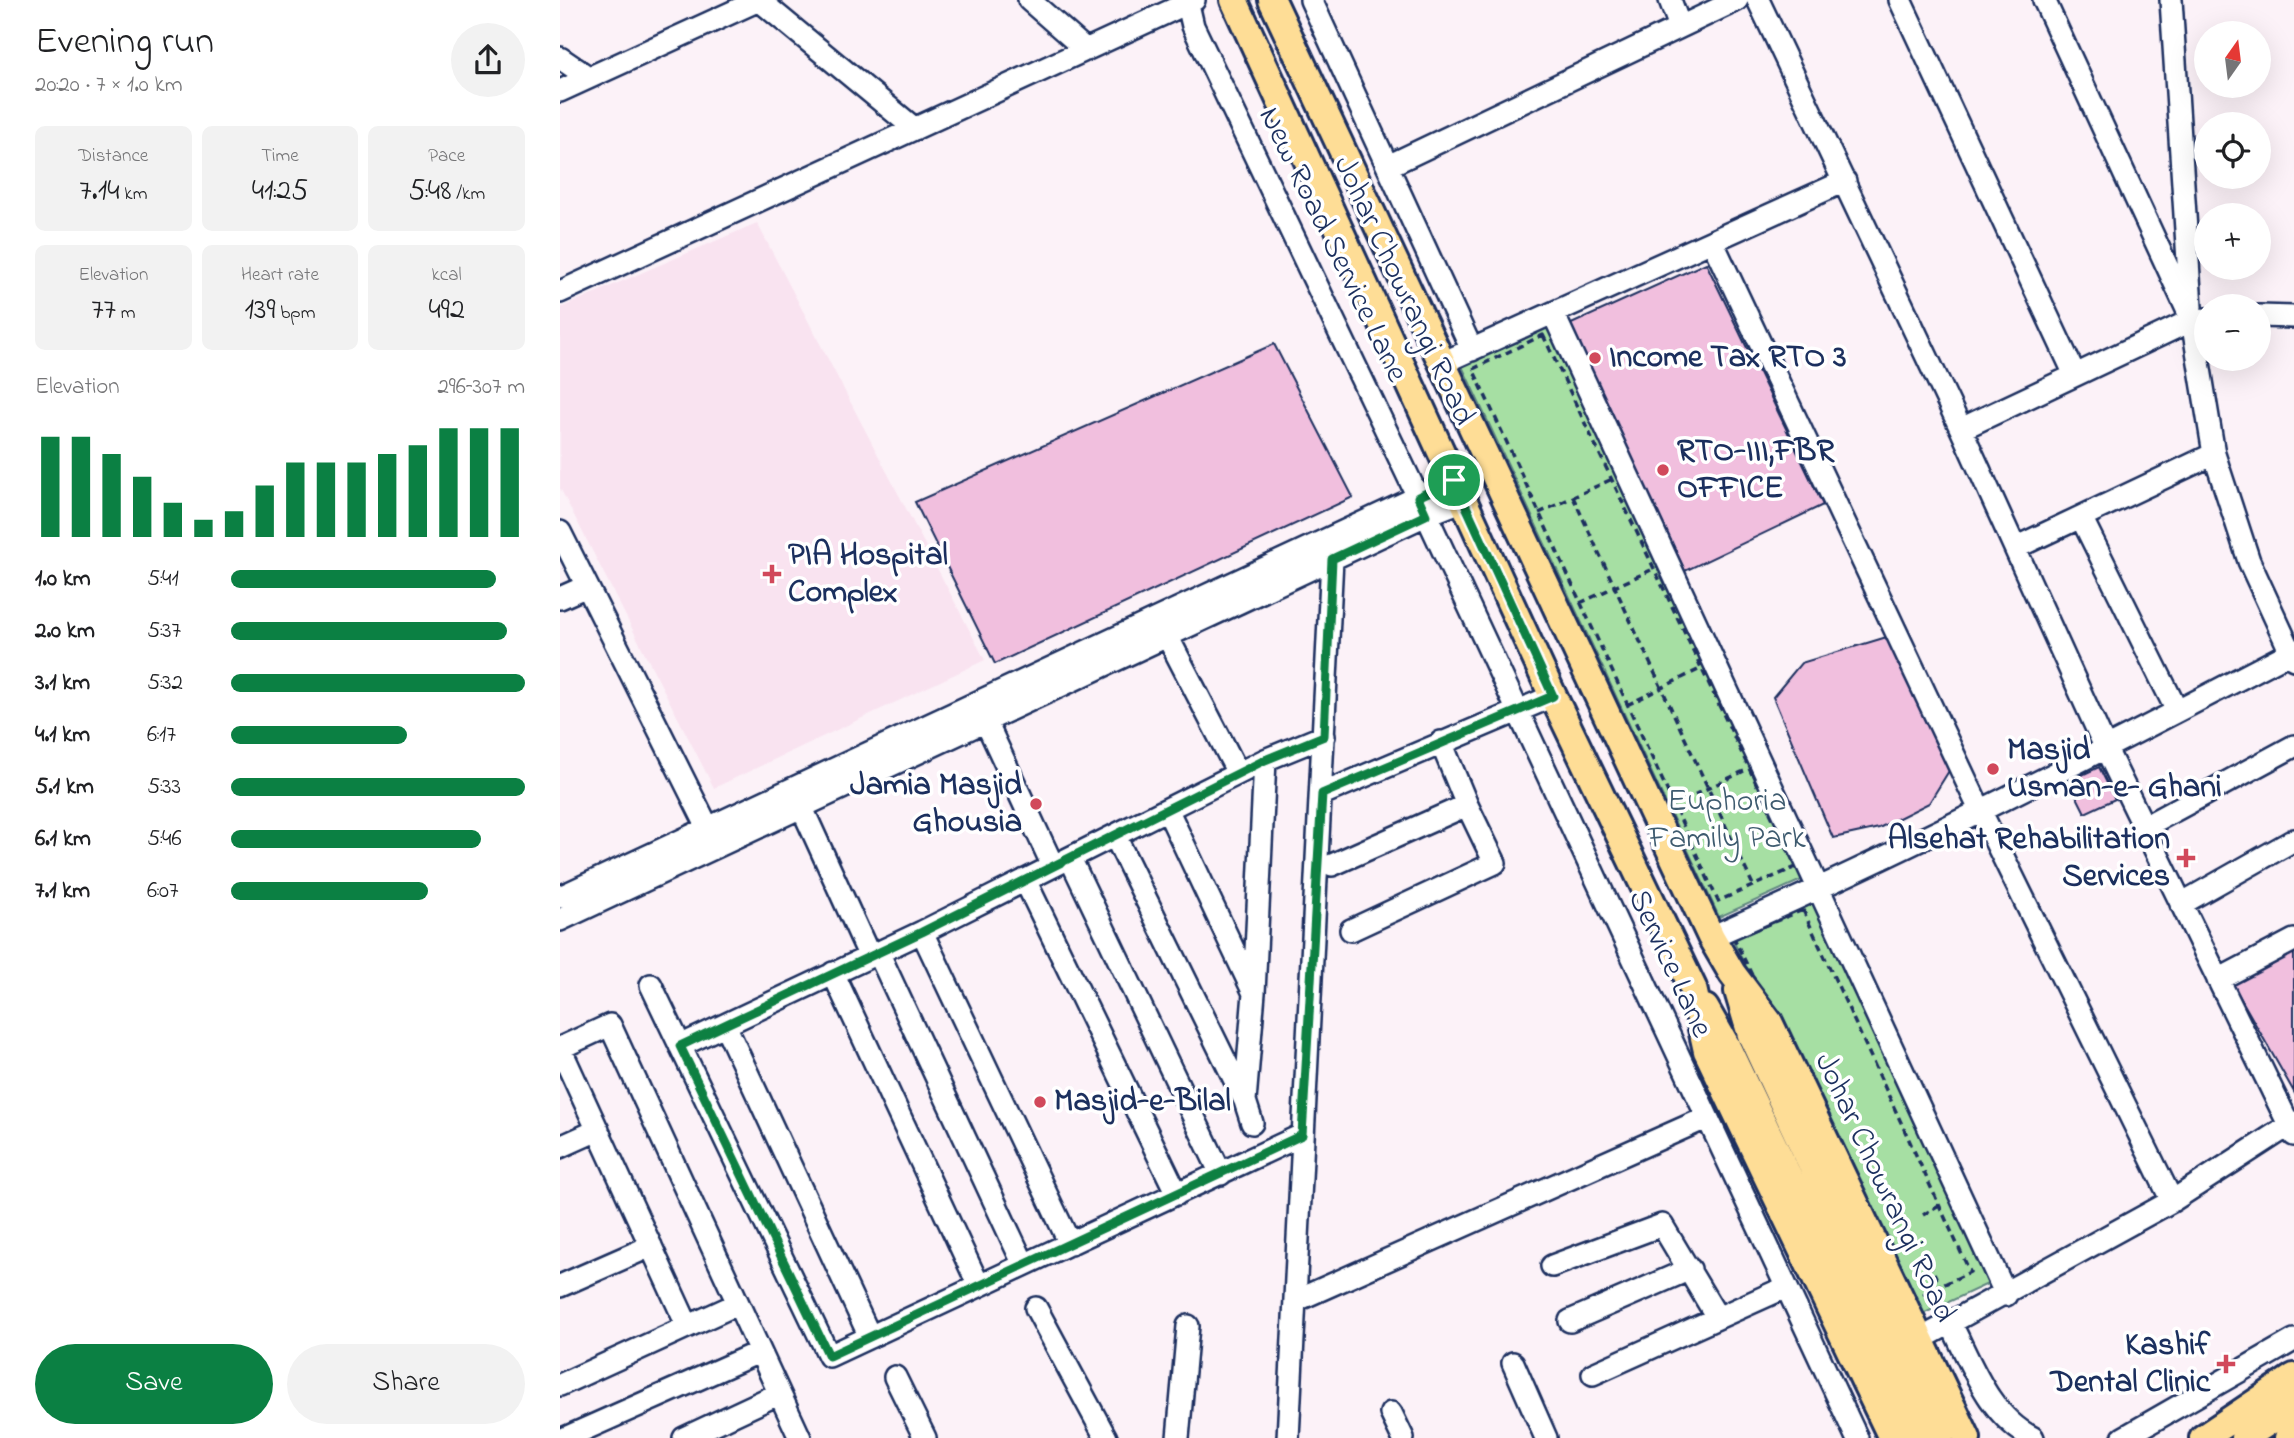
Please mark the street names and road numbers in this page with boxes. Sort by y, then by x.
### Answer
street label: New Road Service Lane [1245,99,1419,391]
street label: Johar Chowrangi Road [1320,148,1486,434]
street label: Service Lane [1614,882,1724,1046]
street label: Johar Chowrangi Road [1801,1045,1967,1331]

